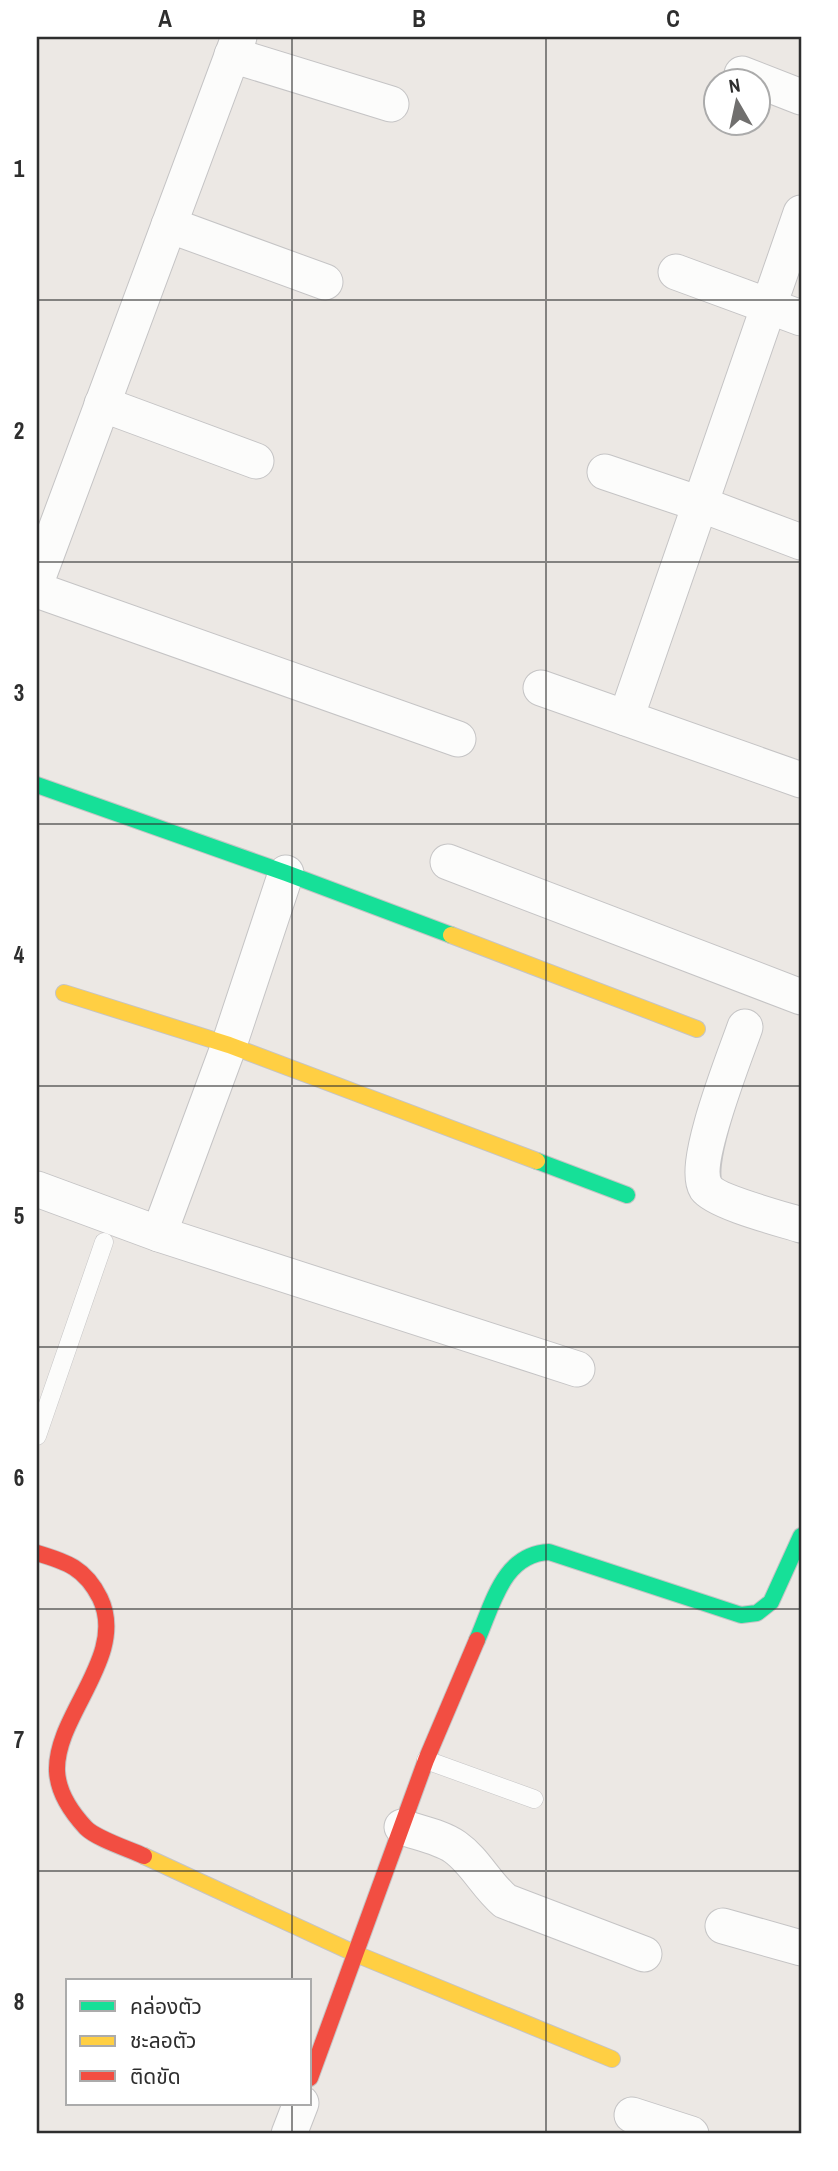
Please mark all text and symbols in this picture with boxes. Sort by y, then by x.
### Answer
text: A [158,3,172,34]
text: B [412,3,426,34]
text: C [666,3,680,34]
north arrow [702,66,772,136]
text: N [727,71,742,99]
text: 1 [14,153,25,184]
text: 2 [14,415,24,446]
text: 3 [14,677,24,708]
text: 4 [14,939,25,970]
text: 5 [14,1200,24,1231]
text: 6 [14,1462,24,1493]
text: 7 [14,1724,24,1755]
legend [66,1979,312,2104]
text: 8 [14,1986,24,2017]
text: คล่องตัว [130,1992,202,2021]
text: ชะลอตัว [130,2026,196,2055]
text: ติดขัด [130,2062,181,2091]

